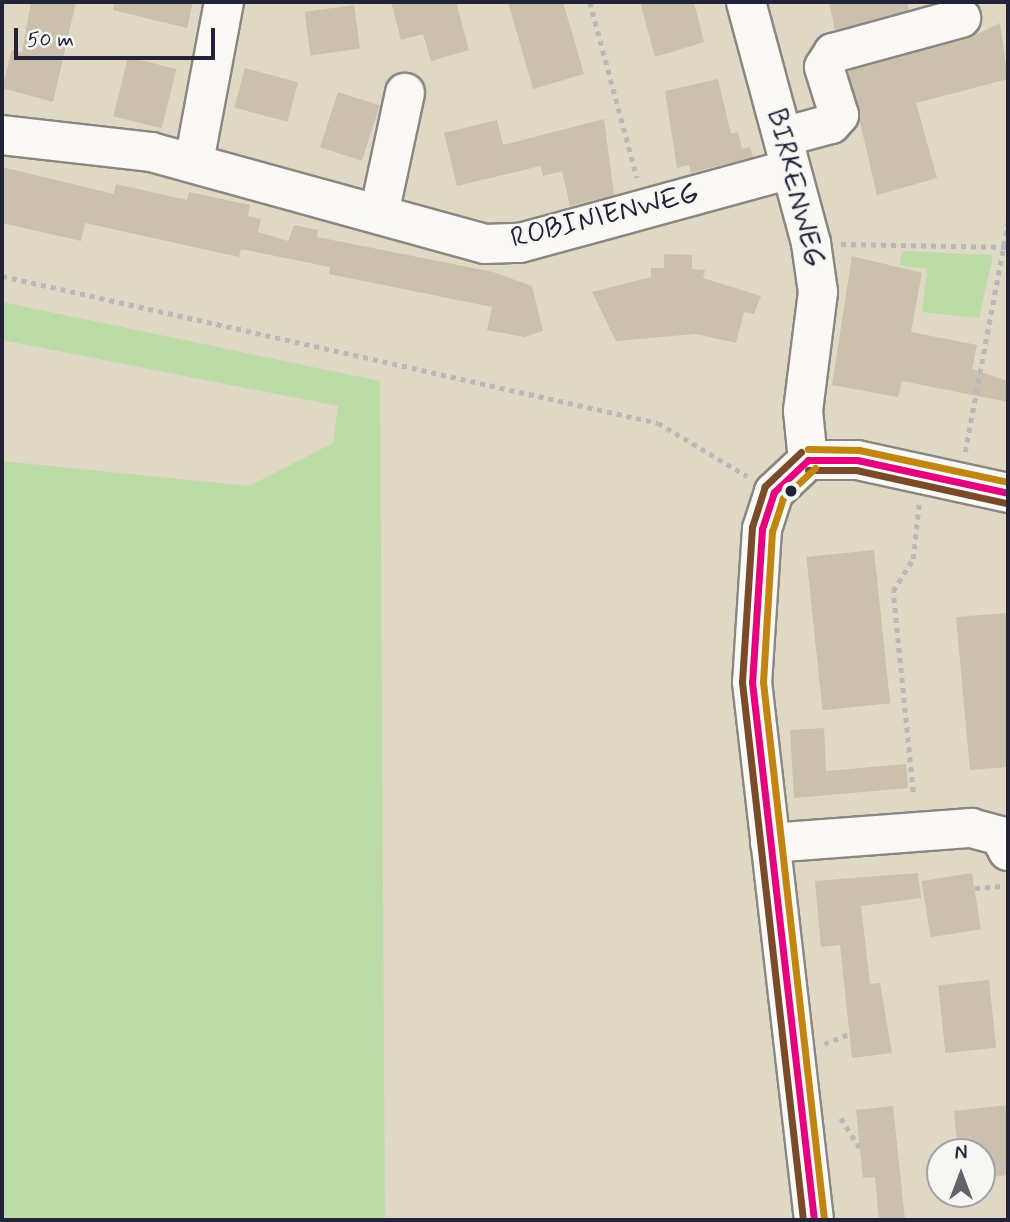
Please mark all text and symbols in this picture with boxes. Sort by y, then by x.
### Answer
scale bar [18,14,219,58]
text: 50 m [27,26,74,54]
street label: BIRKENWEG [758,105,830,271]
street label: ROBINIENWEG [508,177,702,257]
unlabelled marker [784,484,798,498]
north arrow [926,1138,996,1208]
text: N [955,1141,967,1166]

